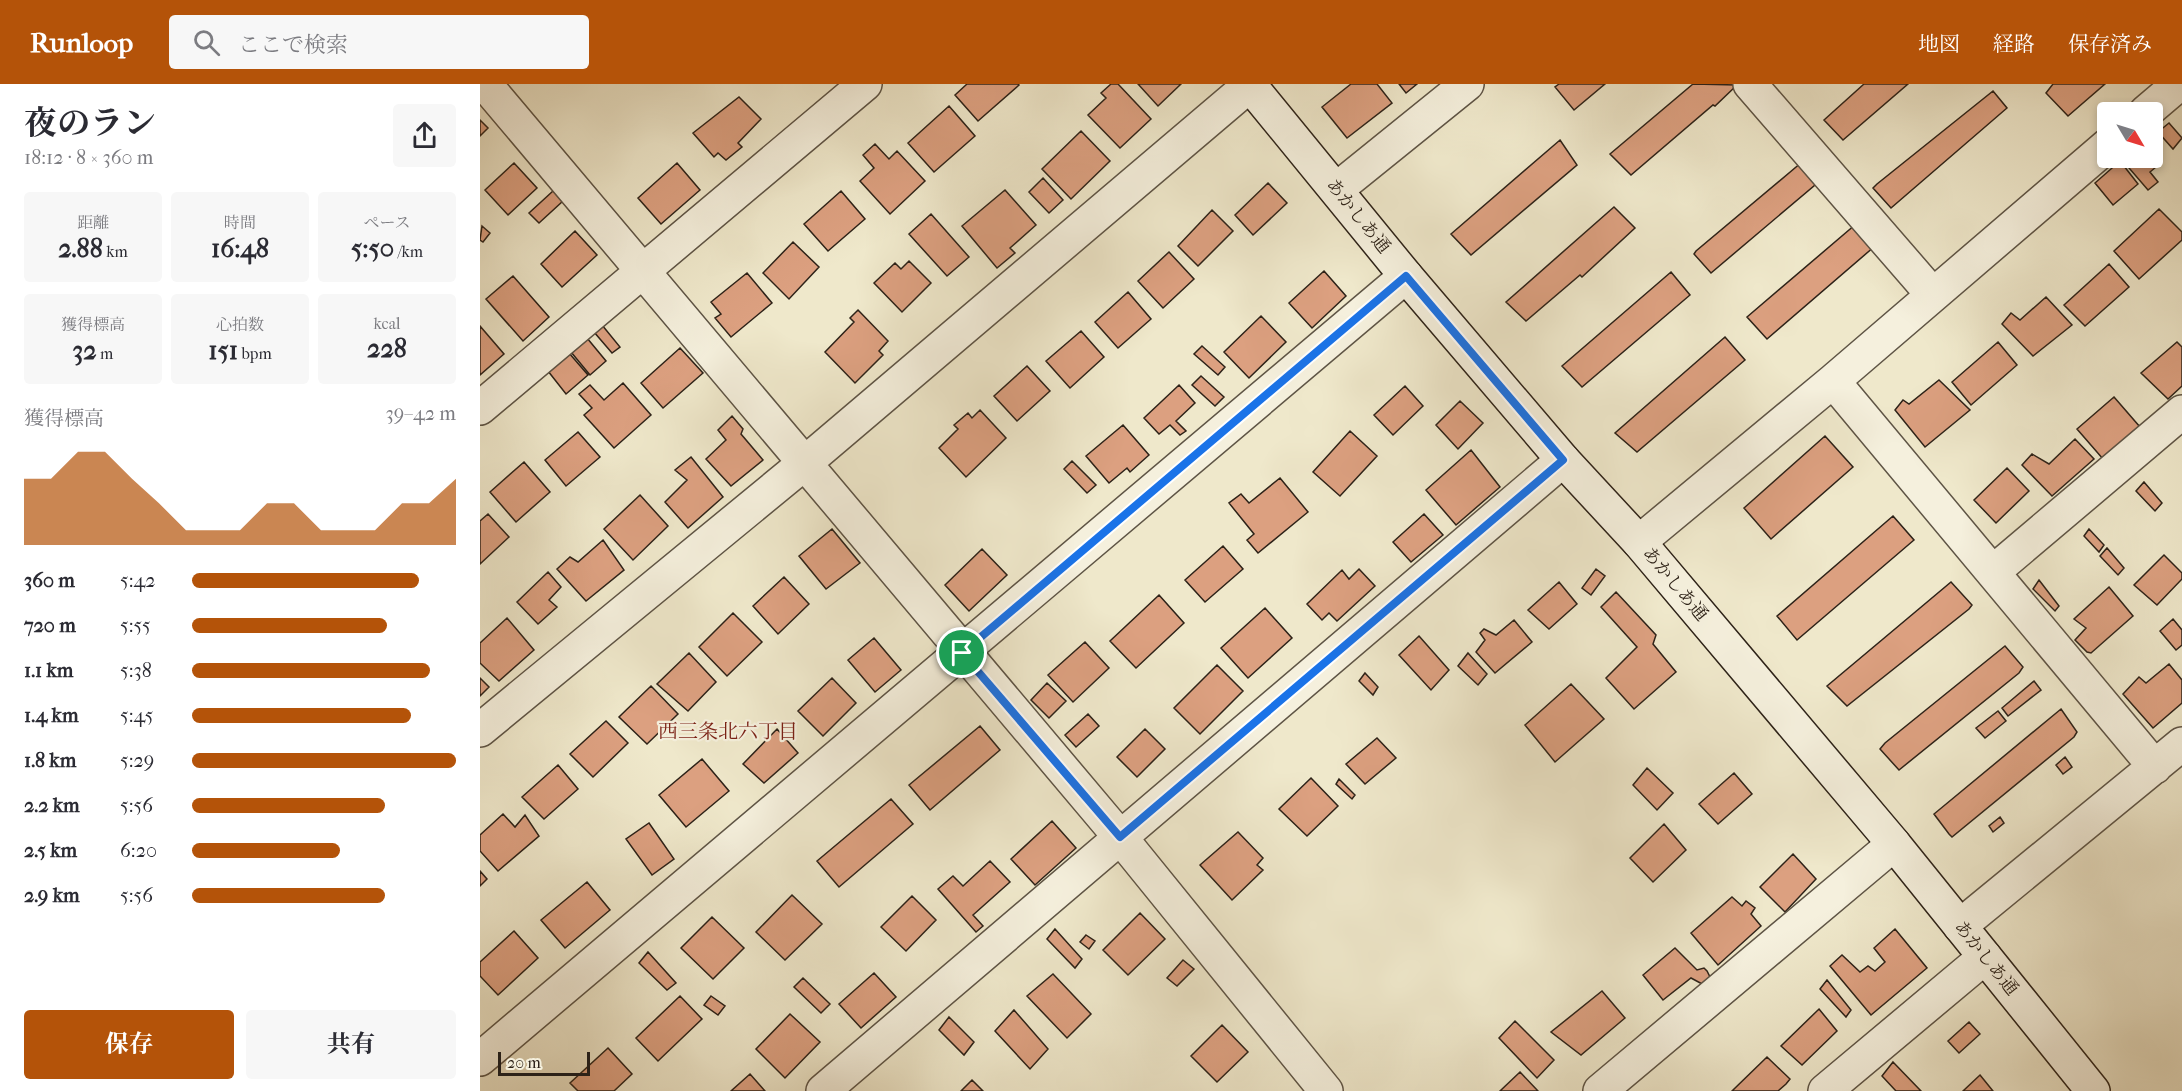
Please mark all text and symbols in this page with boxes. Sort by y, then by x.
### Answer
search box [169,15,589,69]
text: Runloop [30,26,133,59]
icon: search [190,26,223,59]
text: ここで検索 [238,32,348,58]
text: 地図 [1918,32,1960,56]
text: 経路 [1993,32,2035,56]
text: 保存済み [2068,32,2152,56]
north arrow [2097,102,2163,168]
map controls [2097,102,2163,168]
text: 夜のラン [24,104,156,143]
button: share [393,104,456,167]
text: 18:12 · 8 × 360 m [24,146,153,169]
street label: あかしあ通 [1322,174,1394,258]
text: 距離 [77,213,109,232]
text: 時間 [224,213,256,232]
text: ペース [363,213,411,232]
text: 2.88 [58,233,103,264]
text: 16:48 [211,233,269,264]
text: 5:50 [351,233,394,264]
text: km [103,242,128,261]
text: /km [394,242,423,261]
text: kcal [374,314,400,333]
text: 獲得標高 [61,315,125,334]
text: 心拍数 [216,315,264,334]
text: 228 [367,333,407,364]
text: 32 [73,335,97,366]
text: 151 [208,335,238,366]
text: m [97,344,113,363]
text: bpm [238,344,272,363]
text: 39–42 m [386,402,456,425]
text: 獲得標高 [24,407,104,430]
street label: あかしあ通 [1638,543,1712,625]
text: 360 m [24,569,75,592]
text: 5:42 [120,569,156,592]
text: 720 m [24,614,76,637]
text: 5:55 [120,614,151,637]
pin [936,627,987,678]
icon: arrive [945,636,978,669]
text: 1.1 km [24,659,73,682]
text: 5:38 [120,659,152,682]
text: 1.4 km [24,704,79,727]
text: 5:45 [120,704,153,727]
district label: 西三条北六丁目 [658,720,798,743]
text: 1.8 km [24,749,76,772]
text: 5:29 [120,749,154,772]
text: 2.2 km [24,794,80,817]
text: 5:56 [120,794,153,817]
text: 2.5 km [24,839,77,862]
text: 6:20 [120,839,157,862]
text: 2.9 km [24,884,80,907]
text: 5:56 [120,884,153,907]
street label: あかしあ通 [1950,916,2022,1000]
button: 保存 [24,1010,234,1079]
button: 共有 [246,1010,456,1079]
scale bar [498,1049,590,1076]
text: 20 m [507,1053,541,1072]

